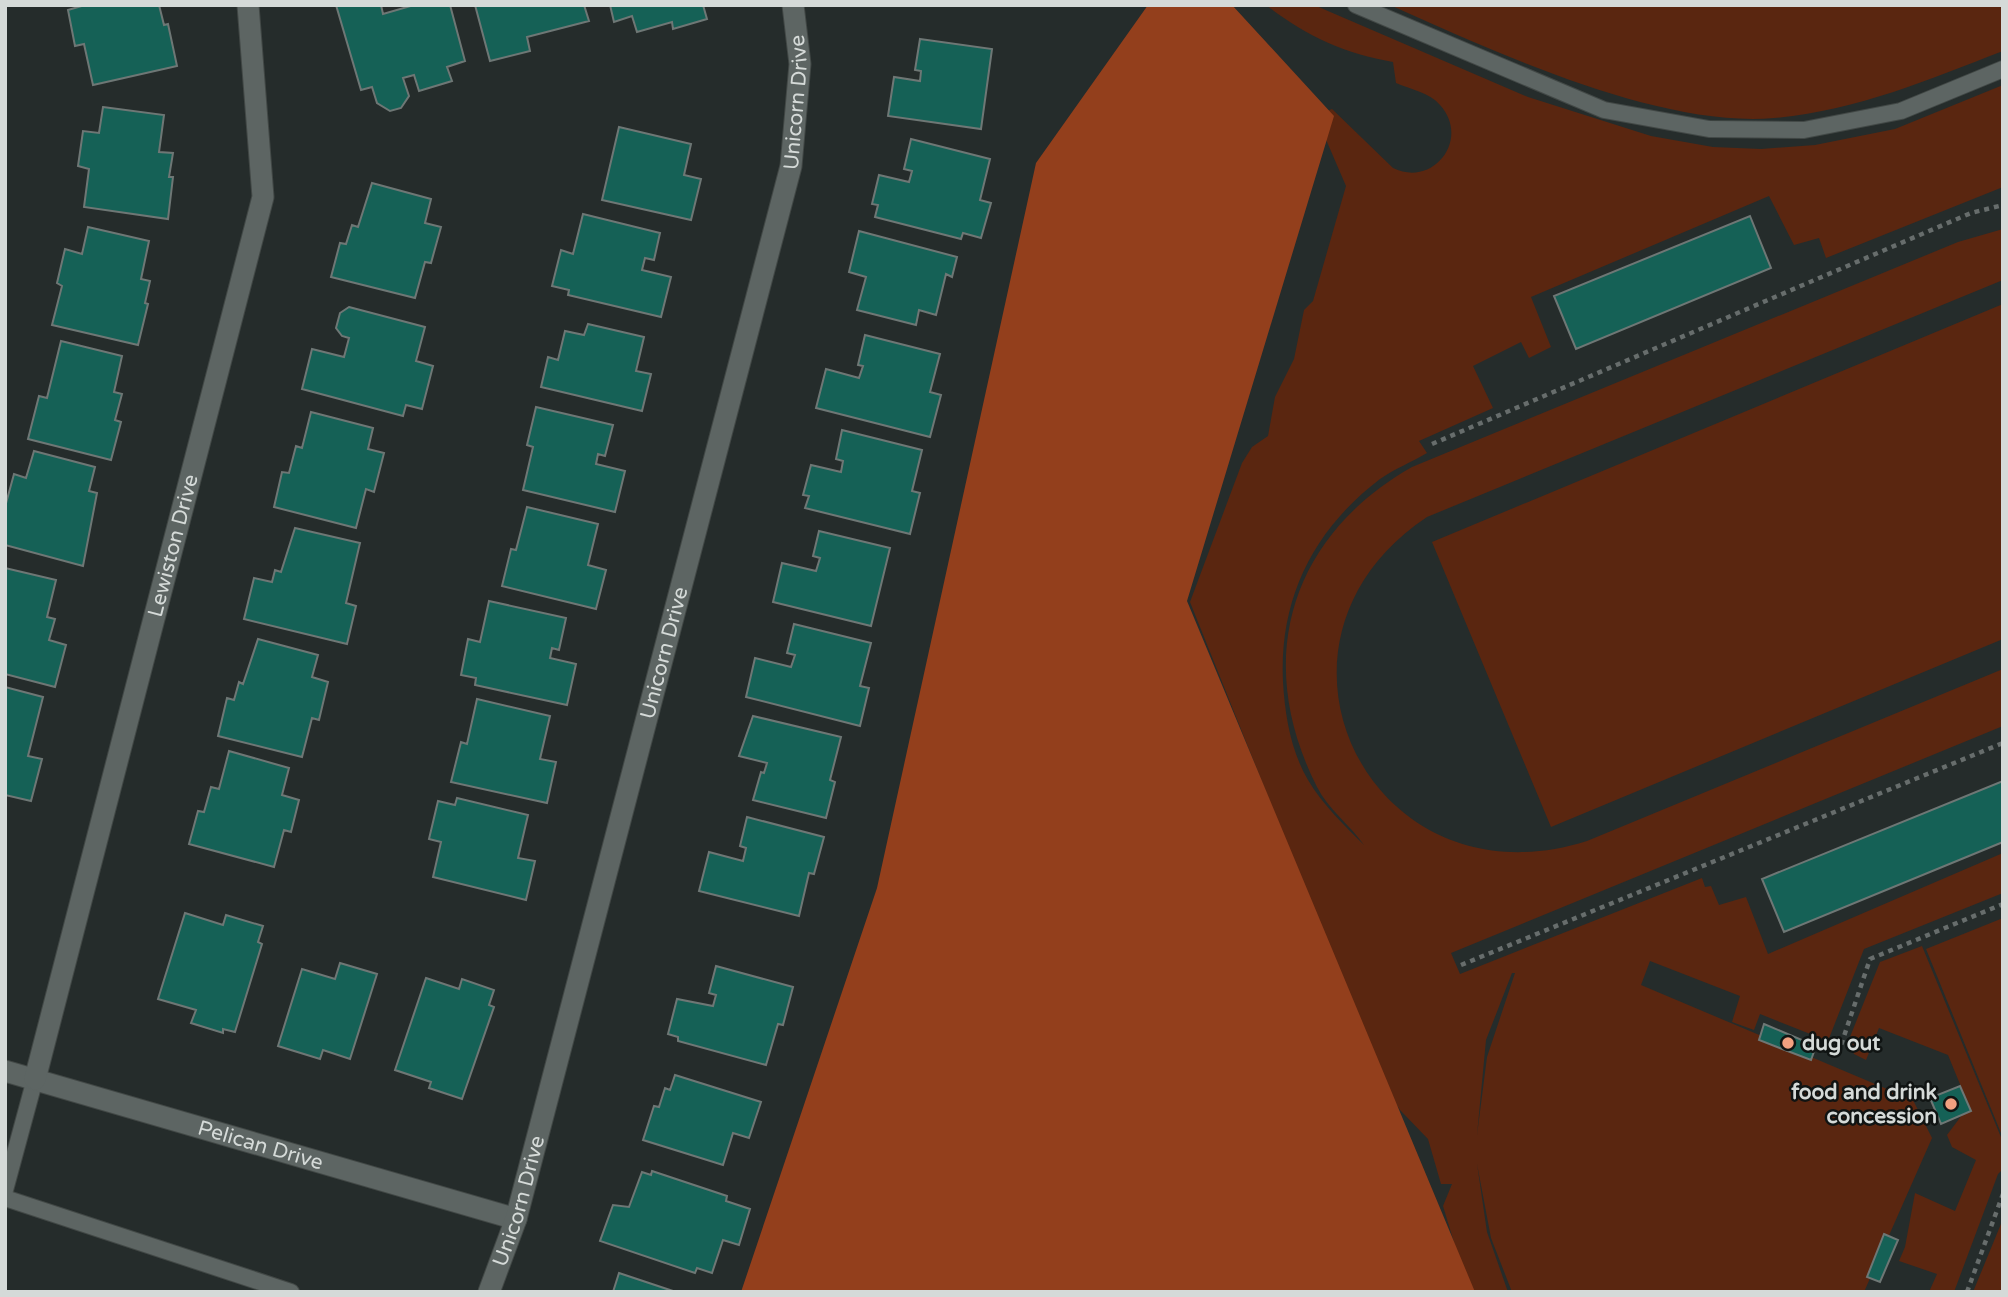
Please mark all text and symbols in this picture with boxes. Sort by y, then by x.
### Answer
street label: Unicorn Drive [778,33,813,171]
street label: Lewiston Drive [142,471,203,620]
street label: Unicorn Drive [635,584,693,722]
place label: dug out [1802,1031,1880,1056]
marker: dug out [1780,1035,1796,1051]
place label: food and drink concession [1791,1080,1938,1129]
marker: food and drink concession [1943,1096,1959,1112]
street label: Pelican Drive [195,1115,326,1175]
street label: Unicorn Drive [487,1133,550,1270]

